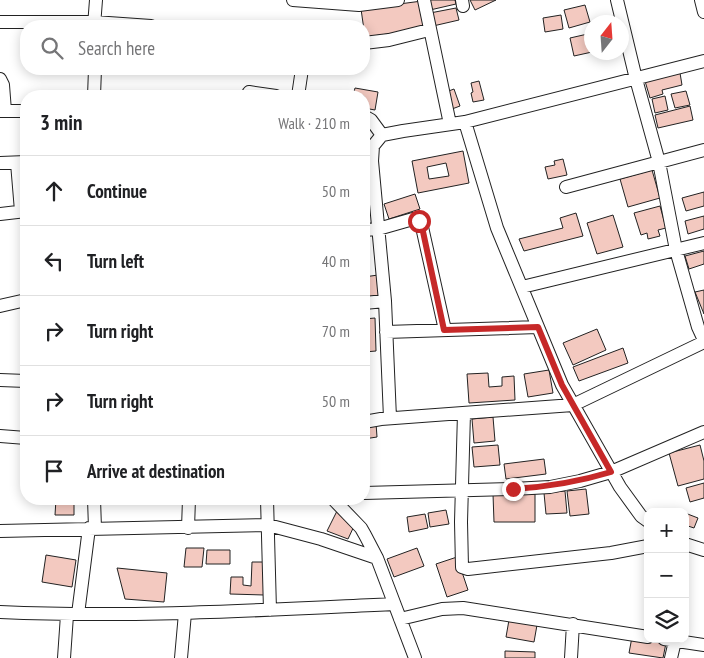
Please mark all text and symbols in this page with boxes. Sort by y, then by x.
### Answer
north arrow [584,15,629,60]
search box [20,20,370,75]
icon: search [38,34,66,62]
text: Search here [78,36,155,60]
text: 3 min [40,109,82,136]
text: Walk · 210 m [278,113,350,133]
icon: ahead [40,177,68,205]
text: Continue [87,179,147,203]
text: 50 m [322,181,350,201]
route start [408,210,431,233]
icon: left [40,247,68,275]
text: Turn left [87,249,144,273]
text: 40 m [322,251,350,271]
icon: right [40,317,68,345]
text: Turn right [87,319,153,343]
text: 70 m [322,321,350,341]
icon: right [40,387,68,415]
text: Turn right [87,389,153,413]
text: 50 m [322,391,350,411]
icon: arrive [40,457,68,485]
text: Arrive at destination [87,459,225,483]
route end [502,478,525,501]
map controls [644,508,689,643]
button: + [644,508,689,553]
button: − [644,553,689,598]
button: layers [644,598,689,643]

